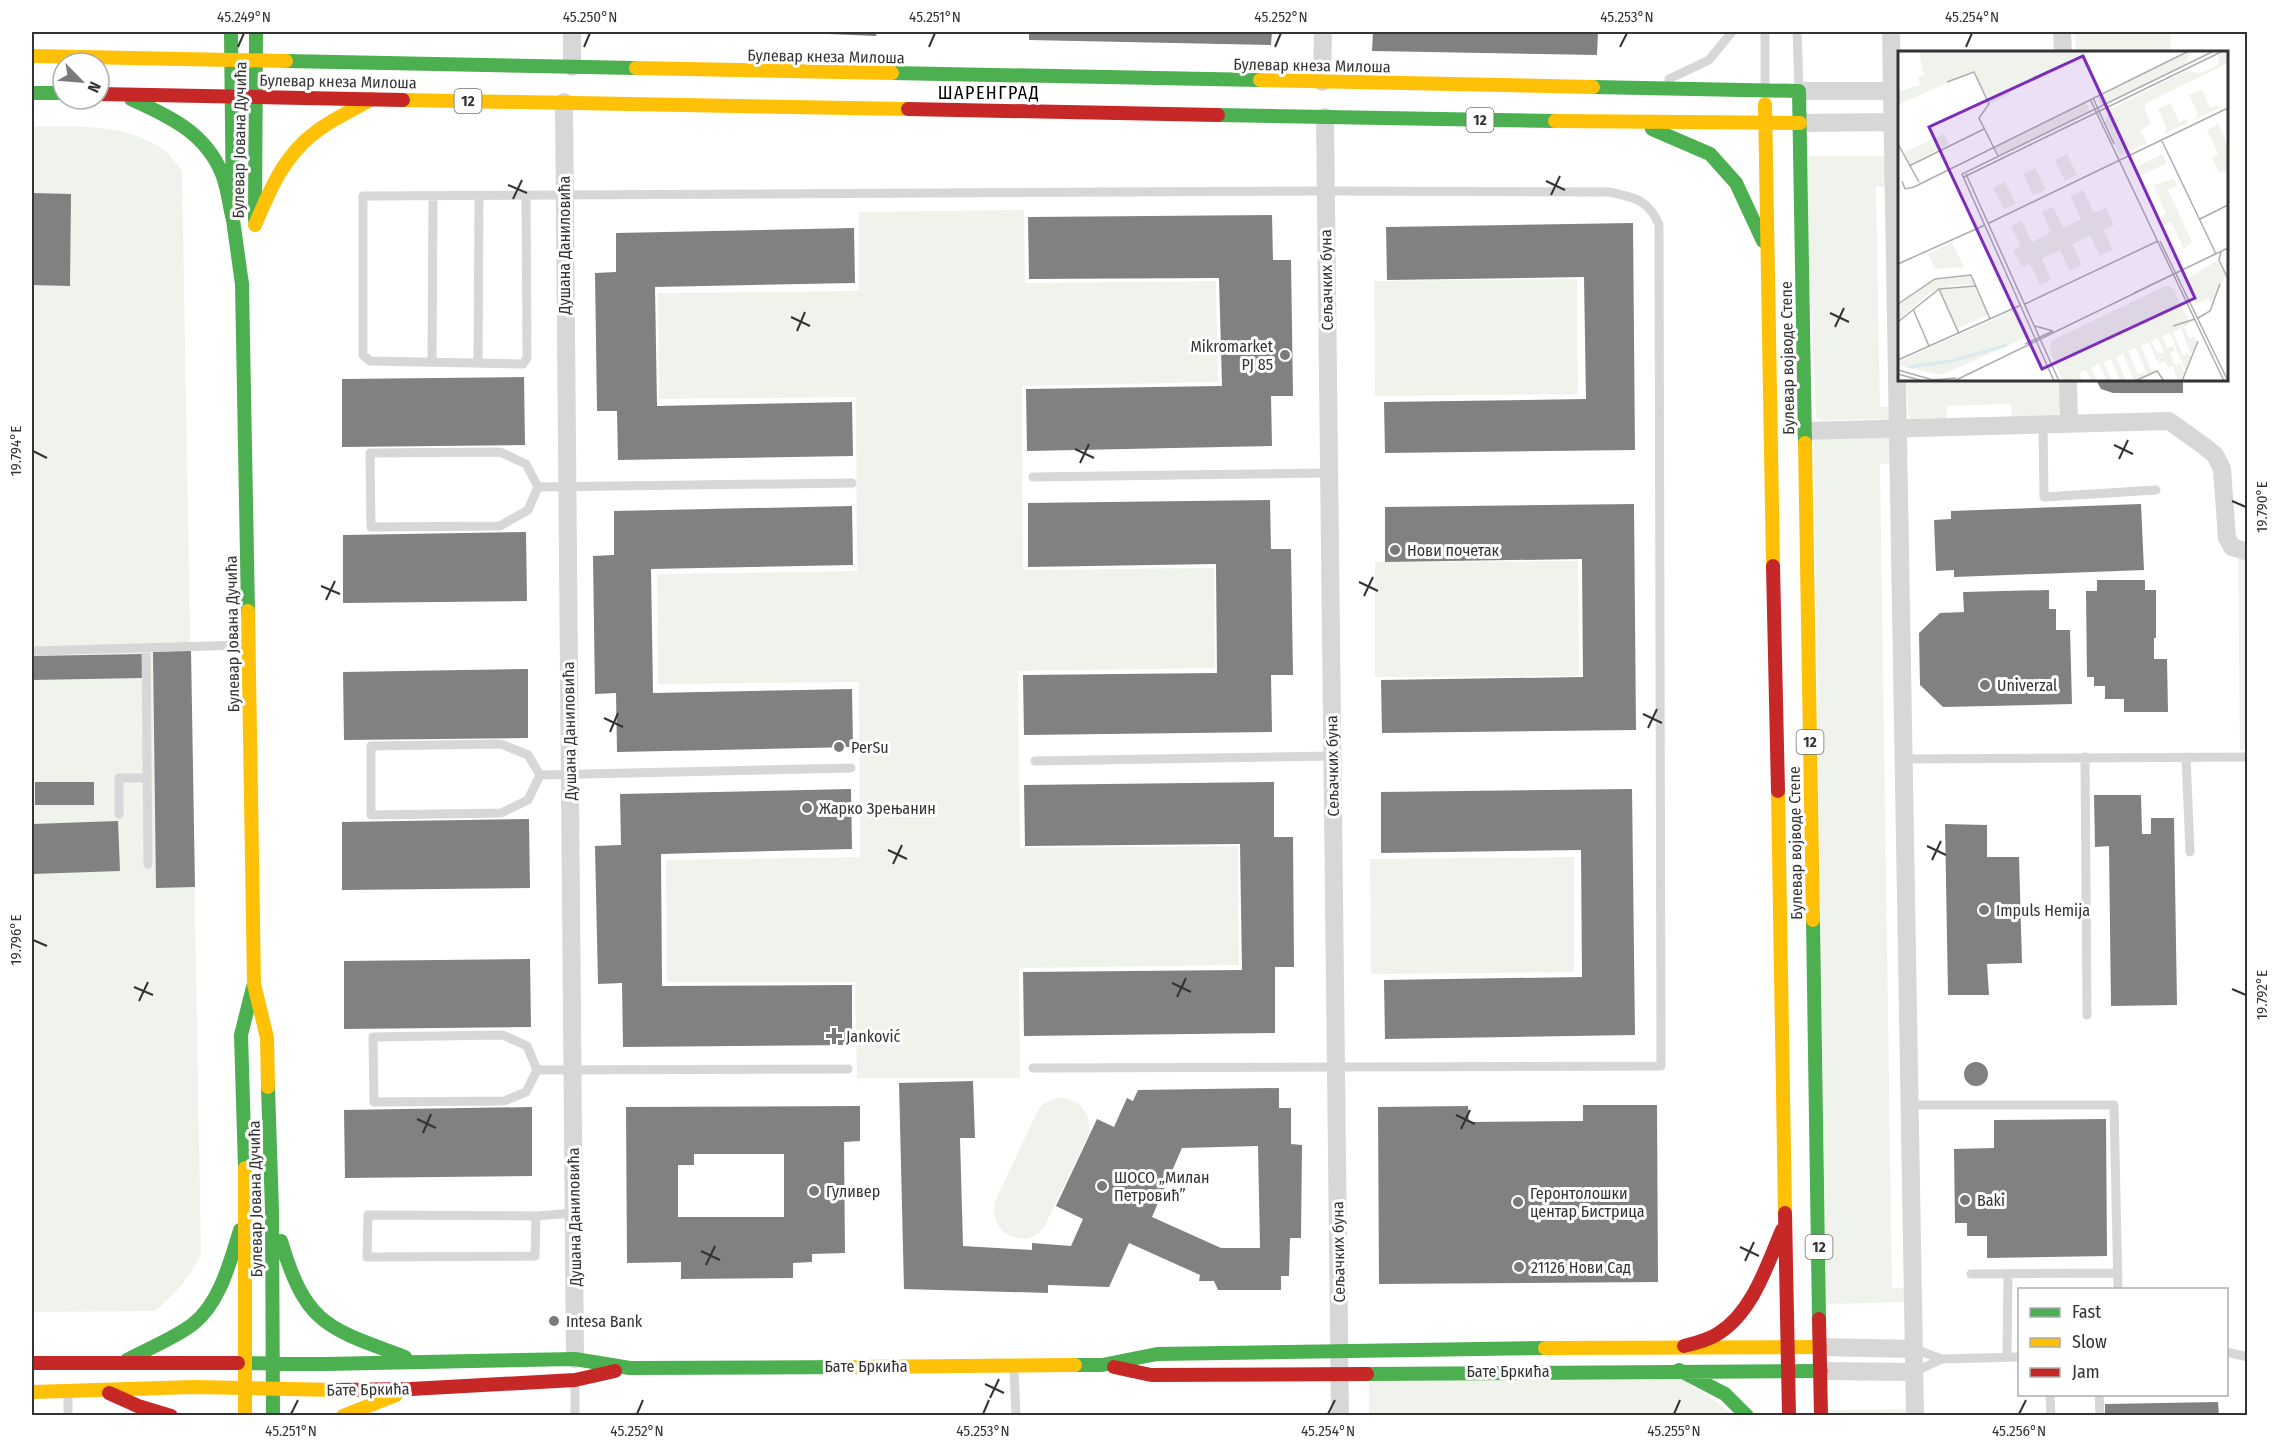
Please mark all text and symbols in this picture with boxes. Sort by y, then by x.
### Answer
text: 45.249°N [217,8,271,26]
text: 45.250°N [563,8,617,26]
text: 45.251°N [909,8,961,26]
text: 45.252°N [1254,8,1308,26]
text: 45.253°N [1600,8,1654,26]
text: 45.254°N [1945,8,1999,26]
street label: Булевар кнеза Милоша [747,46,905,67]
north arrow [51,51,111,111]
inset map [1898,51,2228,381]
street label: Булевар кнеза Милоша [1233,55,1391,76]
street label: Булевар Јована Дучића [229,61,250,219]
street label: Булевар кнеза Милоша [259,71,417,92]
text: N [84,79,105,95]
district label: ШАРЕНГРАД [938,82,1040,104]
road number: 12 [454,89,482,113]
road number: 12 [1466,108,1494,132]
street label: Душана Даниловића [555,175,574,315]
street label: Сељачких буна [1316,229,1337,331]
street label: Булевар војводе Степе [1777,281,1798,435]
place label: Mikromarket PJ 85 [1190,337,1274,374]
marker: Mikromarket PJ 85 [1278,348,1292,362]
text: 19.794°E [7,426,25,476]
text: 19.790°E [2253,481,2271,533]
place label: Нови почетак [1407,541,1500,560]
marker: Нови почетак [1388,543,1402,557]
street label: Булевар Јована Дучића [222,555,243,713]
street label: Душана Даниловића [559,661,580,802]
place label: Univerzal [1997,676,2057,695]
marker: Univerzal [1978,678,1992,692]
street label: Сељачких буна [1322,715,1343,817]
road number: 12 [1796,730,1824,754]
place label: PerSu [851,738,889,757]
marker: PerSu [832,740,846,754]
street label: Булевар војводе Степе [1785,766,1806,920]
place label: Жарко Зрењанин [819,799,936,818]
marker: Жарко Зрењанин [800,801,814,815]
place label: Impuls Hemija [1996,901,2090,920]
marker: Impuls Hemija [1977,903,1991,917]
text: 19.796°E [7,915,25,965]
text: 19.792°E [2253,970,2271,1020]
place label: Janković [846,1027,900,1046]
marker: Janković [827,1029,841,1043]
street label: Булевар Јована Дучића [245,1120,266,1278]
street label: Душана Даниловића [564,1147,585,1288]
place label: ШОСО „Милан Петровић” [1114,1168,1210,1205]
marker: ШОСО „Милан Петровић” [1095,1179,1109,1193]
place label: Гуливер [826,1182,880,1201]
marker: Гуливер [807,1184,821,1198]
place label: Геронтолошки центар Бистрица [1530,1184,1645,1221]
place label: Baki [1977,1191,2005,1210]
marker: Baki [1958,1193,1972,1207]
marker: Геронтолошки центар Бистрица [1511,1195,1525,1209]
street label: Сељачких буна [1328,1201,1349,1303]
road number: 12 [1806,1235,1832,1259]
place label: 21126 Нови Сад [1531,1258,1631,1277]
marker: 21126 Нови Сад [1512,1260,1526,1274]
legend [2018,1288,2228,1396]
text: Fast [2072,1301,2101,1323]
place label: Intesa Bank [566,1312,643,1331]
marker: Intesa Bank [547,1314,561,1328]
text: Slow [2072,1331,2107,1353]
street label: Бате Бркића [824,1357,908,1376]
text: Jam [2072,1361,2100,1383]
street label: Бате Бркића [1466,1362,1550,1381]
street label: Бате Бркића [326,1379,410,1400]
text: 45.251°N [265,1422,317,1440]
text: 45.252°N [610,1422,664,1440]
text: 45.253°N [956,1422,1010,1440]
text: 45.254°N [1301,1422,1355,1440]
text: 45.255°N [1647,1422,1701,1440]
text: 45.256°N [1992,1422,2046,1440]

